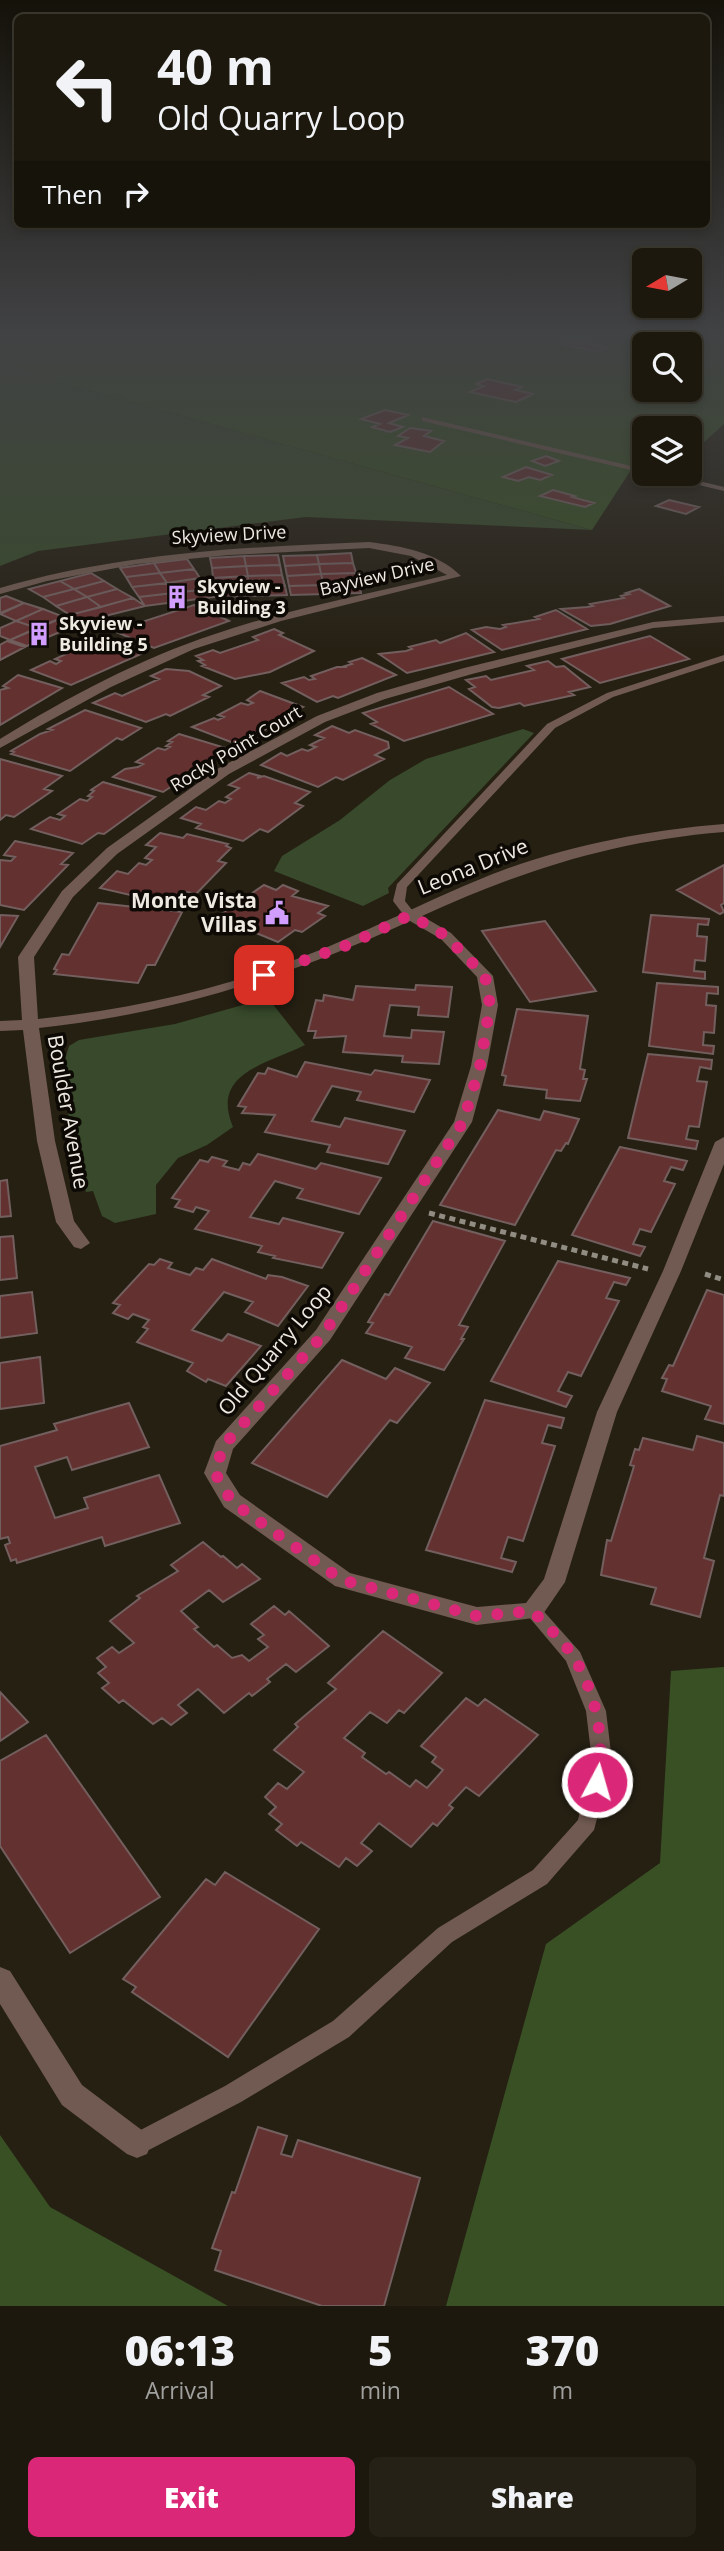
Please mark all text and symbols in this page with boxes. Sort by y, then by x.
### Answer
text: 40 m [157,33,274,99]
icon: left [42,42,133,133]
text: Old Quarry Loop [157,96,405,139]
icon: right [117,175,155,213]
text: Then [42,176,103,212]
north arrow [632,248,702,318]
map controls [632,248,702,486]
button: search [632,332,702,402]
button: layers [632,416,702,486]
street label: Skyview Drive [171,519,287,549]
street label: Bayview Drive [317,551,436,601]
place label: Skyview - Building 3 [197,574,286,619]
building icon: Skyview - Building 3 [163,583,191,611]
place label: Skyview - Building 5 [59,611,148,656]
building icon: Skyview - Building 5 [25,620,53,648]
street label: Rocky Point Court [165,699,306,797]
street label: Leona Drive [413,831,532,901]
place label: Monte Vista Villas [131,886,257,938]
public building icon: Monte Vista Villas [263,899,291,927]
pin [234,945,294,1005]
icon: arrive [245,956,283,994]
street label: Boulder Avenue [42,1032,96,1191]
street label: Old Quarry Loop [211,1278,337,1421]
position arrow [560,1745,634,1819]
text: 06:13 [125,2321,235,2378]
text: 5 [368,2321,393,2378]
text: 370 [526,2321,599,2378]
text: Arrival [145,2374,215,2406]
text: min [360,2374,401,2406]
text: m [552,2374,573,2406]
button: Exit [28,2457,355,2537]
button: Share [369,2457,696,2537]

